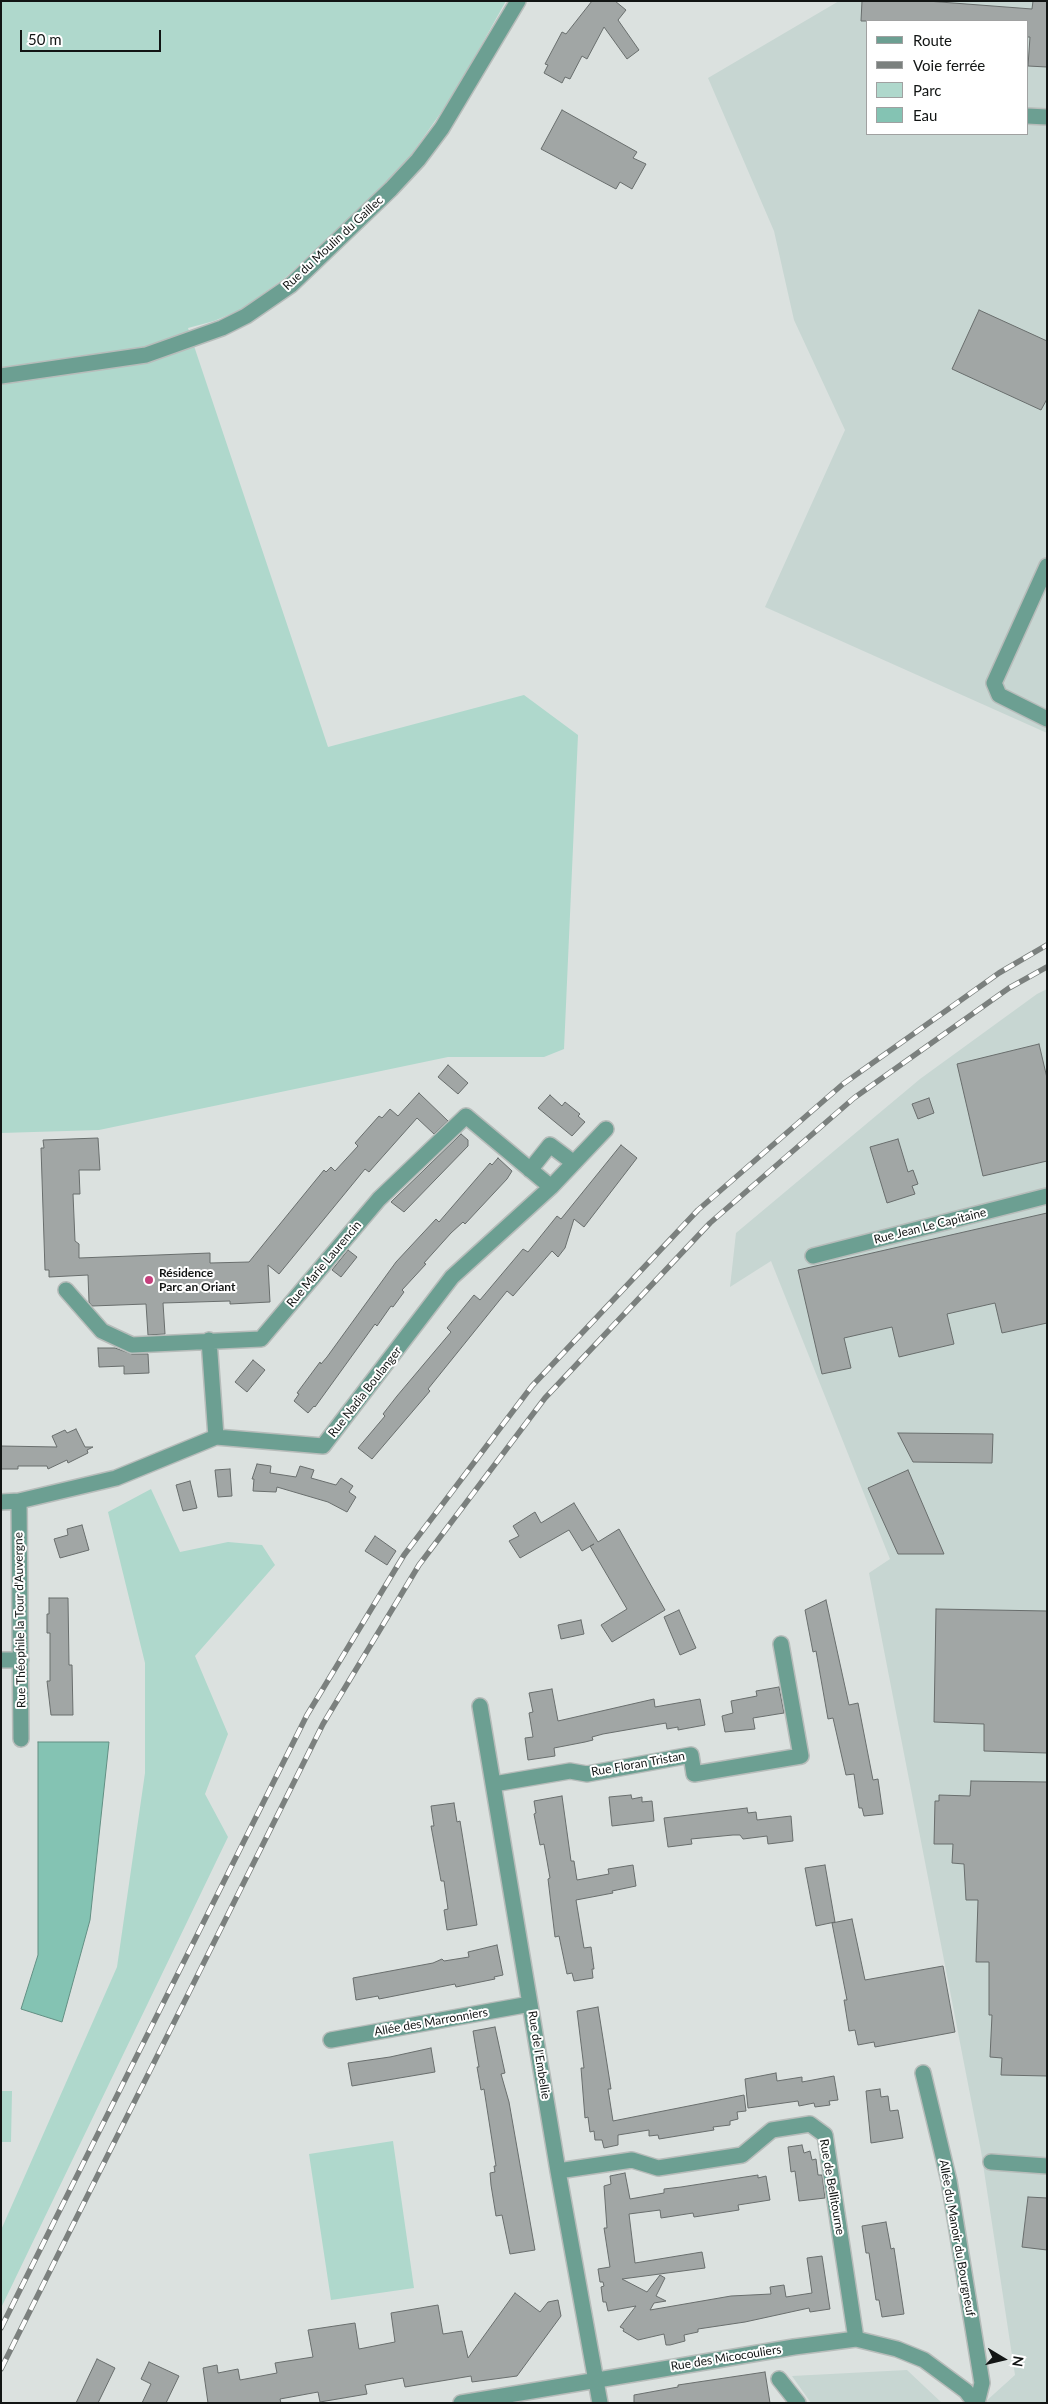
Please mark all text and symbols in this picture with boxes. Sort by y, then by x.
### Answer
scale bar [22,20,164,52]
legend [866,20,1028,135]
text: 50 m [28,30,62,48]
text: Route [913,31,952,49]
text: Voie ferrée [913,56,985,74]
text: Parc [913,81,942,99]
text: Eau [913,106,937,124]
street label: Rue du Moulin du Gaillec [280,193,386,293]
street label: Rue Jean Le Capitaine [872,1205,988,1247]
street label: Rue Marie Laurencin [284,1218,364,1310]
place label: Résidence Parc an Oriant [159,1266,235,1294]
marker: Résidence Parc an Oriant [143,1274,155,1286]
street label: Rue Nadia Boulanger [325,1344,405,1440]
street label: Rue Théophile la Tour d'Auvergne [11,1532,29,1708]
street label: Rue Floran Tristan [590,1749,686,1779]
street label: Allée des Marronniers [373,2005,489,2039]
street label: Rue de l'Embellie [525,2010,553,2100]
street label: Rue de Bellitourne [816,2138,848,2236]
street label: Allée du Manoir du Bourgneuf [936,2159,978,2317]
north arrow [978,2334,1028,2384]
street label: Rue des Micocouliers [670,2342,782,2374]
text: N [1009,2355,1028,2368]

